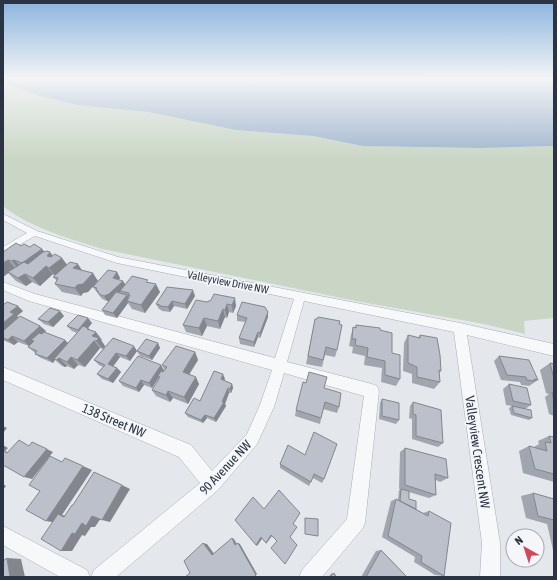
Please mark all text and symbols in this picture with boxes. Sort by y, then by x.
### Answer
street label: Valleyview Drive NW [186,268,270,296]
street label: Valleyview Crescent NW [462,395,493,510]
street label: 138 Street NW [80,400,148,441]
street label: 90 Avenue NW [196,437,255,498]
north arrow [505,528,545,568]
text: N [512,534,525,547]

